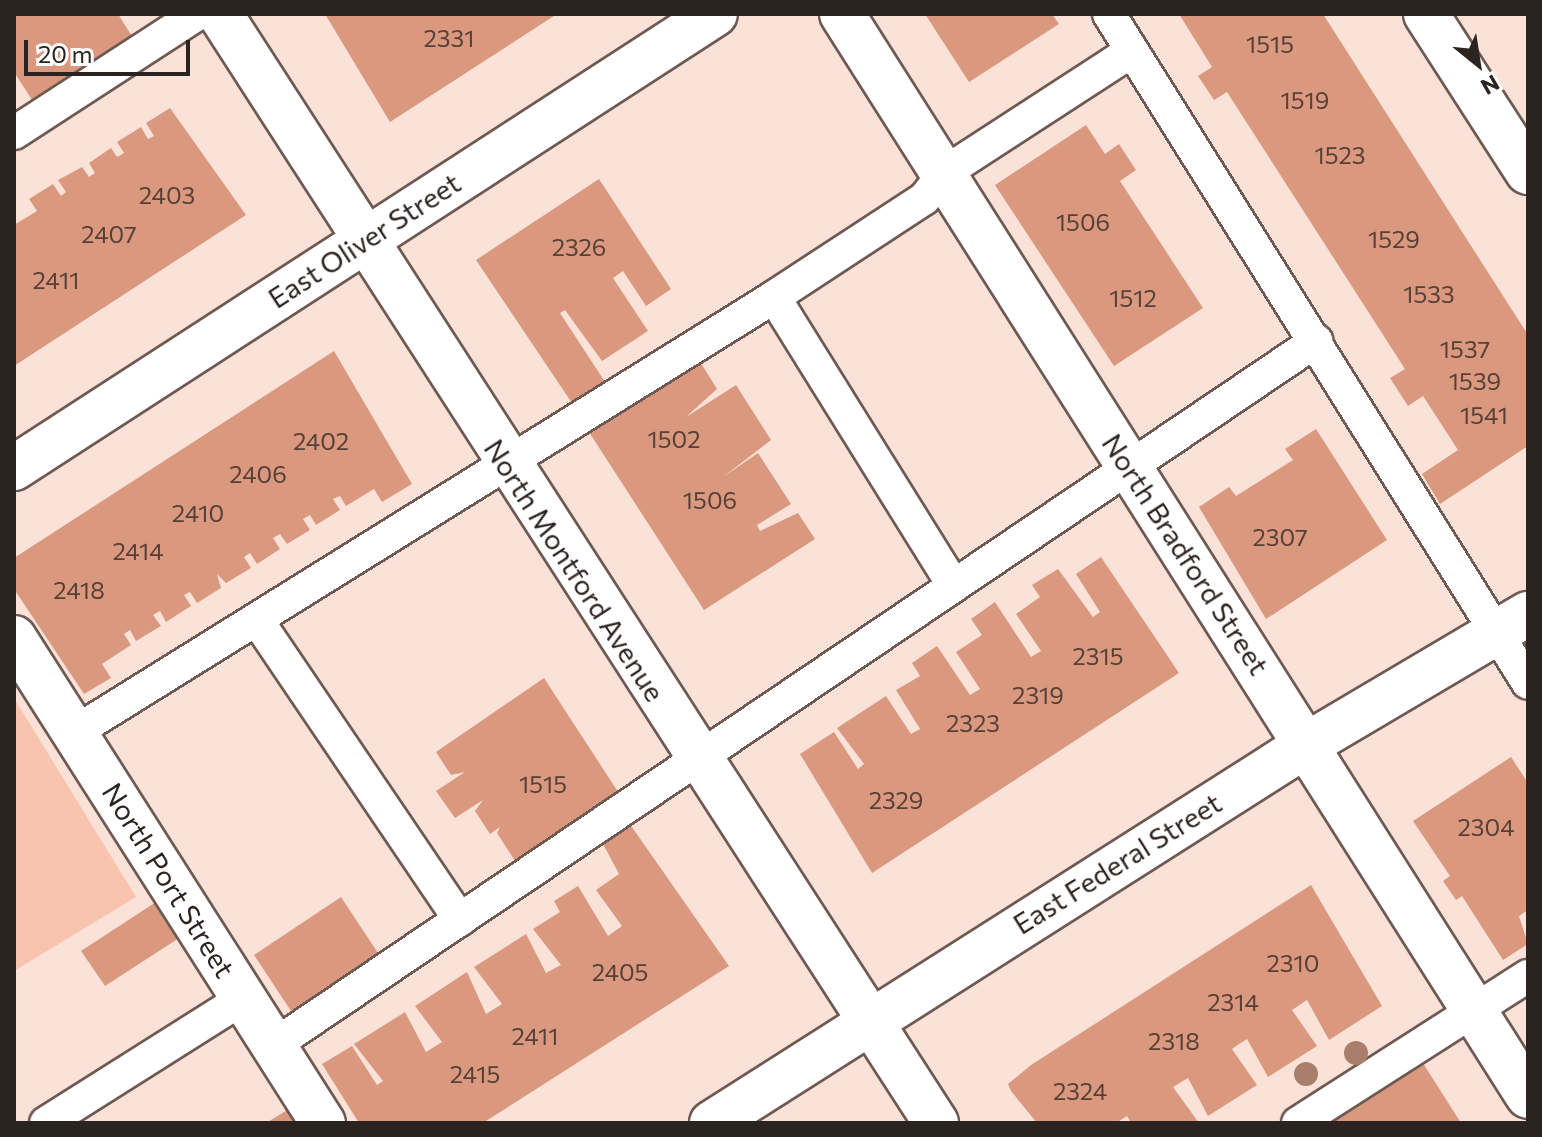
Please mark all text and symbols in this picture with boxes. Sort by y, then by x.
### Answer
scale bar [28,24,194,74]
house number: 2331 [424,24,474,52]
north arrow [1438,24,1518,104]
house number: 1515 [1246,30,1294,58]
text: 20 m [38,39,92,68]
text: N [1476,69,1504,101]
house number: 1519 [1281,86,1329,114]
house number: 1523 [1314,141,1366,169]
street label: East Oliver Street [262,165,466,315]
house number: 2403 [139,181,195,209]
house number: 1506 [1056,208,1110,236]
house number: 2407 [81,220,137,248]
house number: 1529 [1368,225,1420,253]
house number: 2326 [552,233,606,261]
house number: 2411 [32,266,80,294]
house number: 1533 [1403,280,1455,308]
house number: 1512 [1109,284,1157,312]
house number: 1537 [1440,335,1490,363]
house number: 1539 [1449,367,1501,395]
house number: 1541 [1460,401,1508,429]
house number: 1502 [648,425,700,453]
house number: 2402 [293,427,349,455]
street label: North Bradford Street [1096,427,1276,681]
street label: North Montford Avenue [478,433,672,707]
house number: 2406 [229,460,287,488]
house number: 1506 [683,486,737,514]
house number: 2410 [172,499,224,527]
house number: 2307 [1252,523,1308,551]
house number: 2414 [112,537,164,565]
house number: 2418 [53,576,105,604]
house number: 2315 [1072,642,1124,670]
house number: 2319 [1012,681,1064,709]
house number: 2323 [946,709,1000,737]
house number: 1515 [519,770,567,798]
street label: North Port Street [96,777,242,983]
street label: East Federal Street [1007,785,1227,941]
house number: 2329 [869,786,923,814]
house number: 2304 [1457,813,1515,841]
house number: 2310 [1267,949,1319,977]
house number: 2405 [592,958,648,986]
house number: 2314 [1207,988,1259,1016]
house number: 2411 [511,1022,559,1050]
house number: 2318 [1148,1027,1200,1055]
house number: 2415 [450,1060,500,1088]
house number: 2324 [1053,1077,1107,1105]

